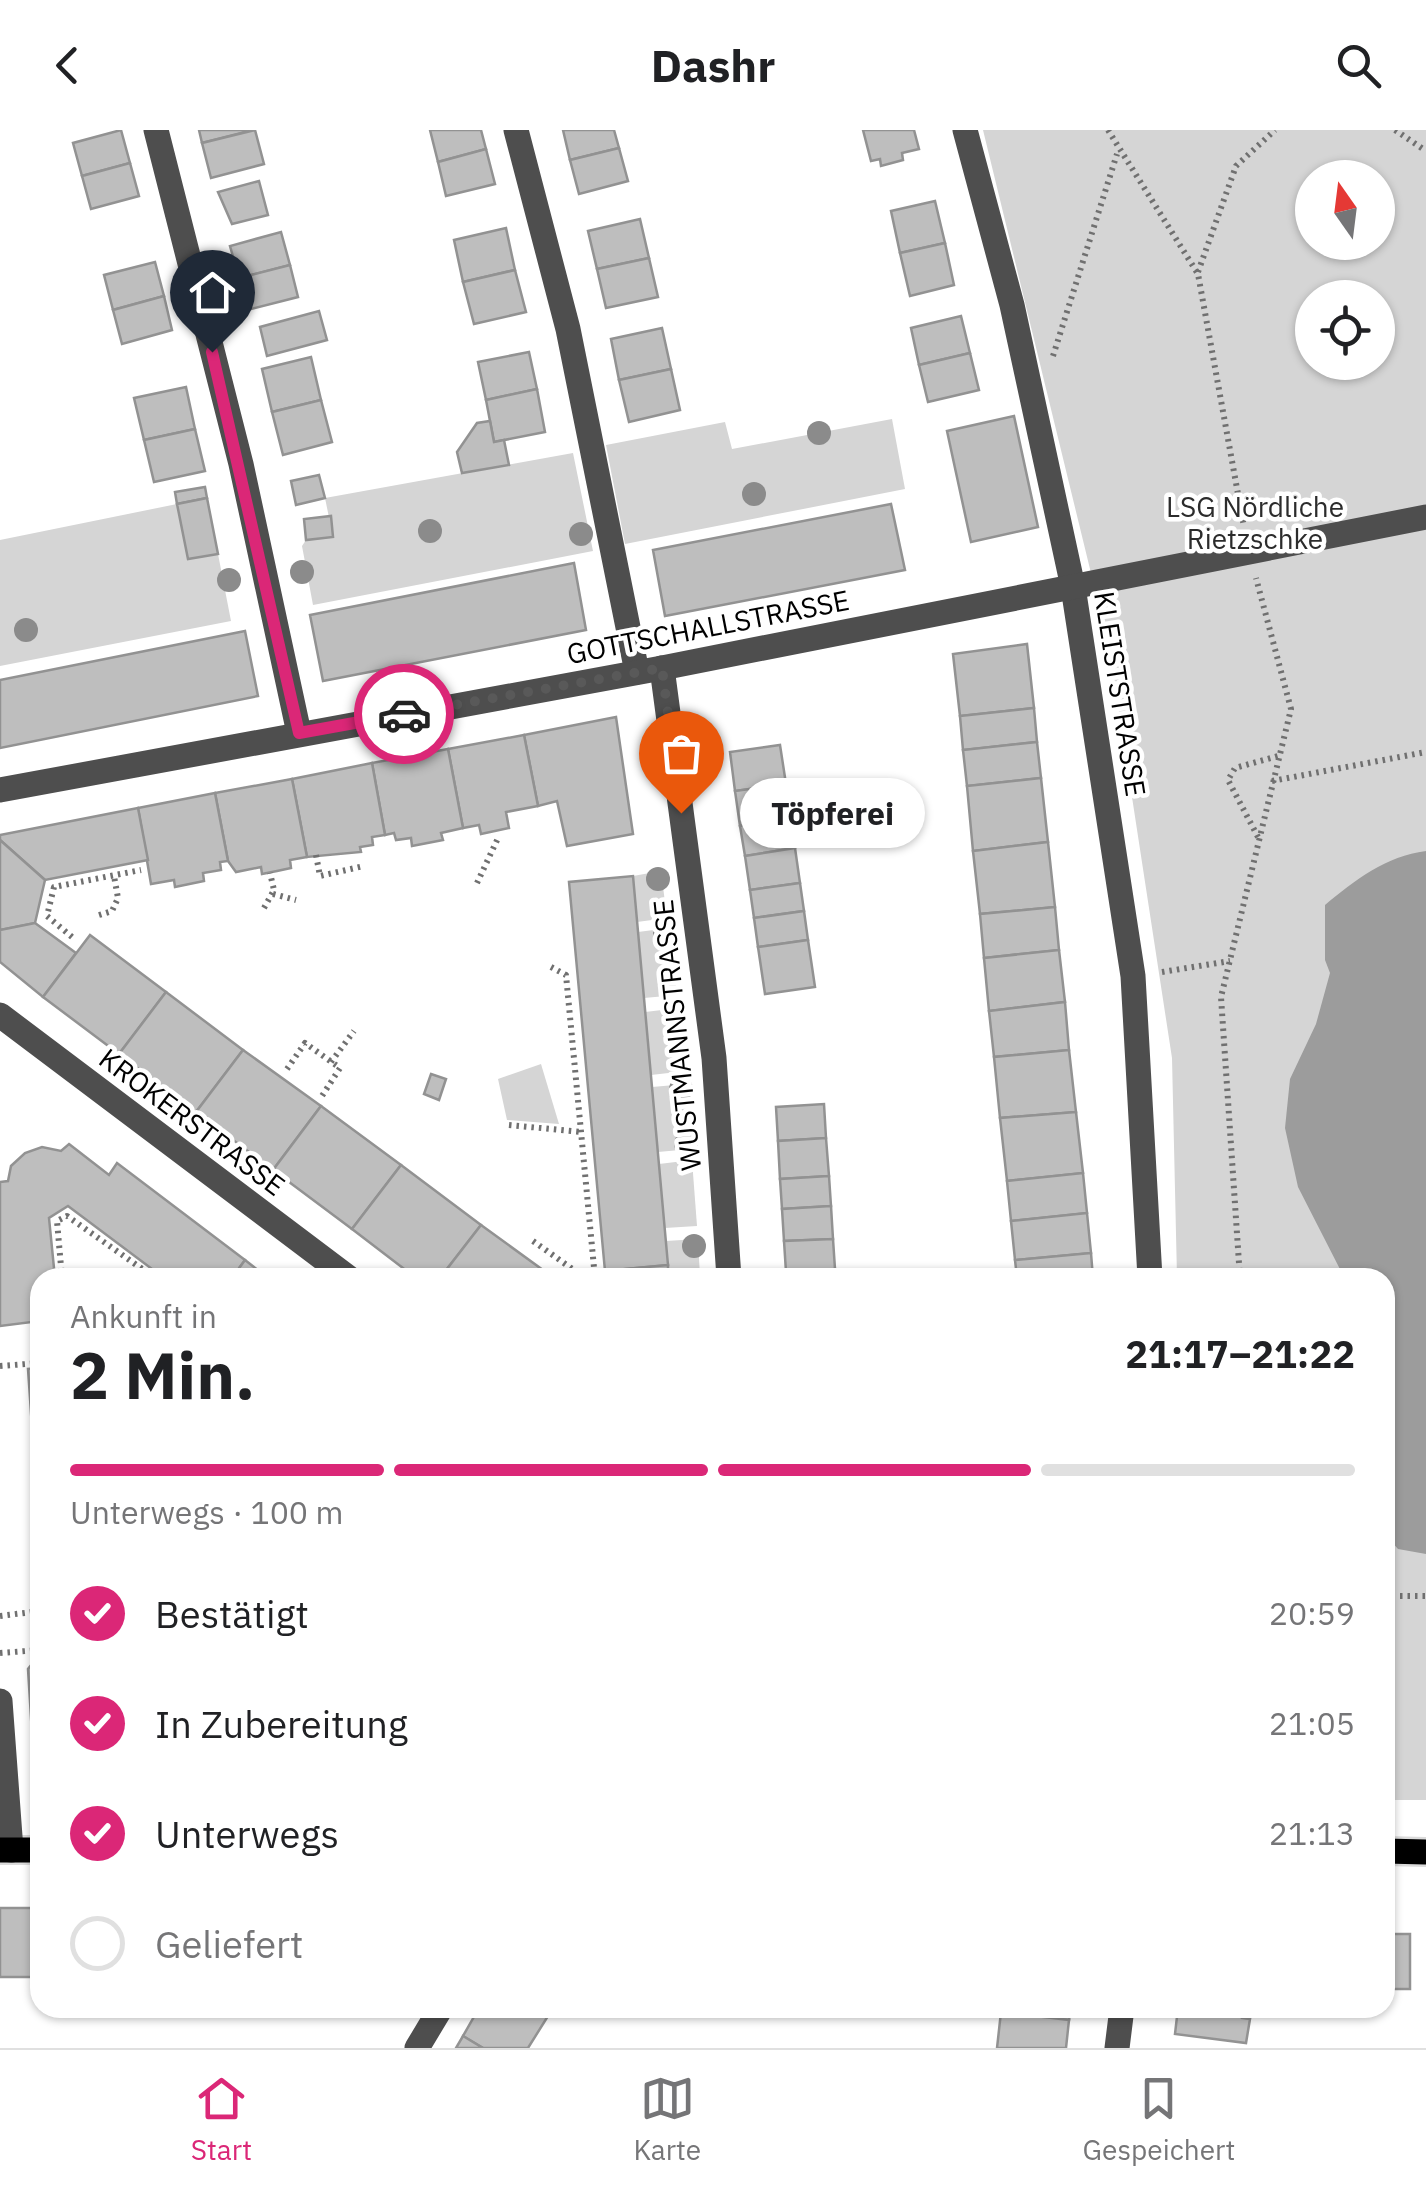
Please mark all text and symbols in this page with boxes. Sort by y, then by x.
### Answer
text: Dashr [651,36,775,94]
icon: back [40,38,95,93]
icon: search [1331,38,1386,93]
north arrow [1295,160,1395,260]
map controls [1295,160,1395,380]
pin [170,250,255,353]
icon: home [185,265,240,320]
button: locate [1295,280,1395,380]
park label: LSG Nördliche Rietzschke [1166,488,1344,557]
street label: GOTTSCHALLSTRASSE [564,581,852,672]
street label: KLEISTSTRASSE [1086,589,1155,799]
courier [354,664,454,764]
icon: car [377,687,432,742]
pin [639,711,724,814]
icon: bag [654,726,709,781]
callout: Töpferei [741,778,926,848]
text: Töpferei [771,792,894,834]
street label: WUSTMANNSTRASSE [644,898,709,1172]
street label: KROKERSTRASSE [92,1040,293,1204]
text: Ankunft in [70,1295,217,1337]
text: 21:17–21:22 [1125,1329,1355,1378]
text: 2 Min. [70,1332,255,1417]
text: Unterwegs · 100 m [70,1491,344,1533]
icon: check [70,1586,125,1641]
text: Bestätigt [155,1589,309,1638]
text: 20:59 [1269,1592,1355,1634]
icon: check [70,1696,125,1751]
text: In Zubereitung [155,1699,408,1748]
text: 21:05 [1269,1702,1355,1744]
icon: check [70,1806,125,1861]
text: Unterwegs [155,1809,339,1858]
text: 21:13 [1269,1812,1355,1854]
text: Geliefert [155,1919,303,1968]
tab: Start [191,2071,252,2168]
tab: Karte [633,2071,701,2168]
tab: Gespeichert [1083,2071,1235,2168]

